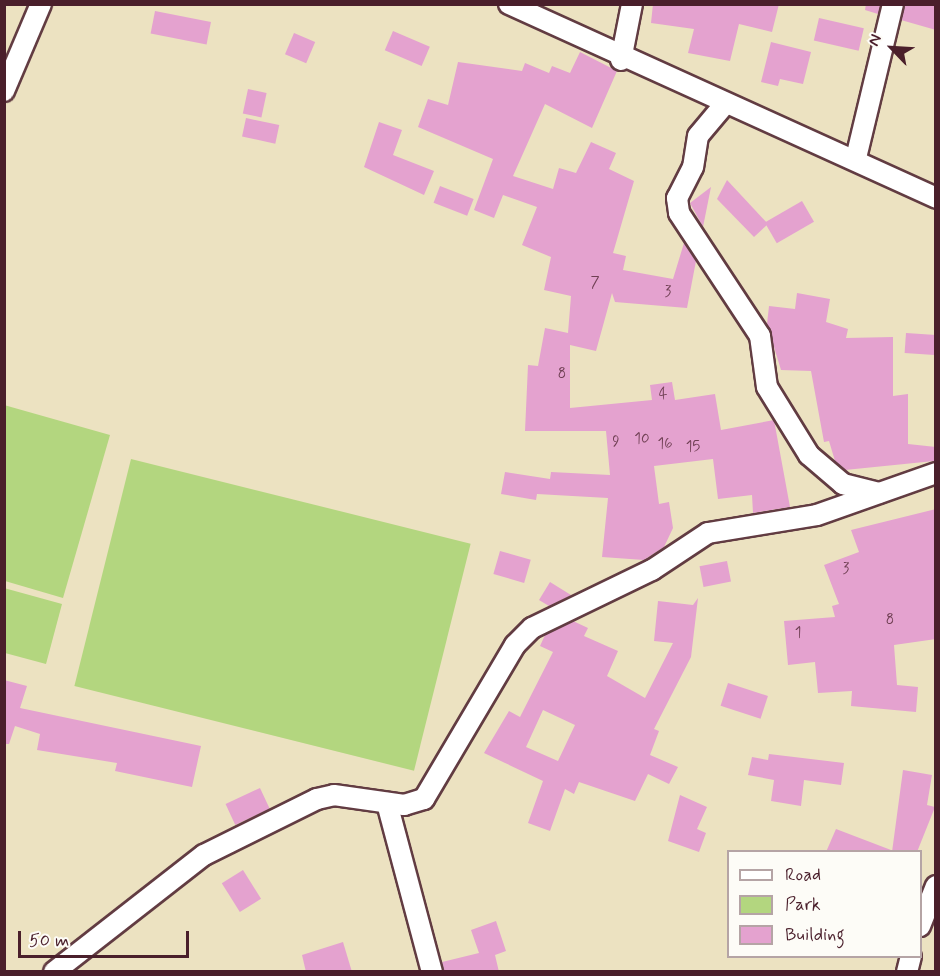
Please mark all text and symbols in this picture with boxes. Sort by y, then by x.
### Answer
north arrow [862,18,922,78]
text: N [863,31,887,49]
house number: 7 [590,275,600,293]
house number: 3 [665,284,671,302]
house number: 8 [558,366,566,384]
house number: 4 [659,386,667,404]
house number: 10 [634,431,650,449]
house number: 9 [612,434,620,452]
house number: 16 [658,436,672,454]
house number: 15 [686,439,700,457]
house number: 3 [843,561,849,579]
house number: 8 [886,612,894,630]
house number: 1 [795,625,801,643]
legend [727,850,922,958]
text: Road [785,863,821,887]
text: Park [785,893,821,917]
scale bar [21,919,192,957]
text: Building [785,923,845,947]
text: 50 m [29,929,69,953]

